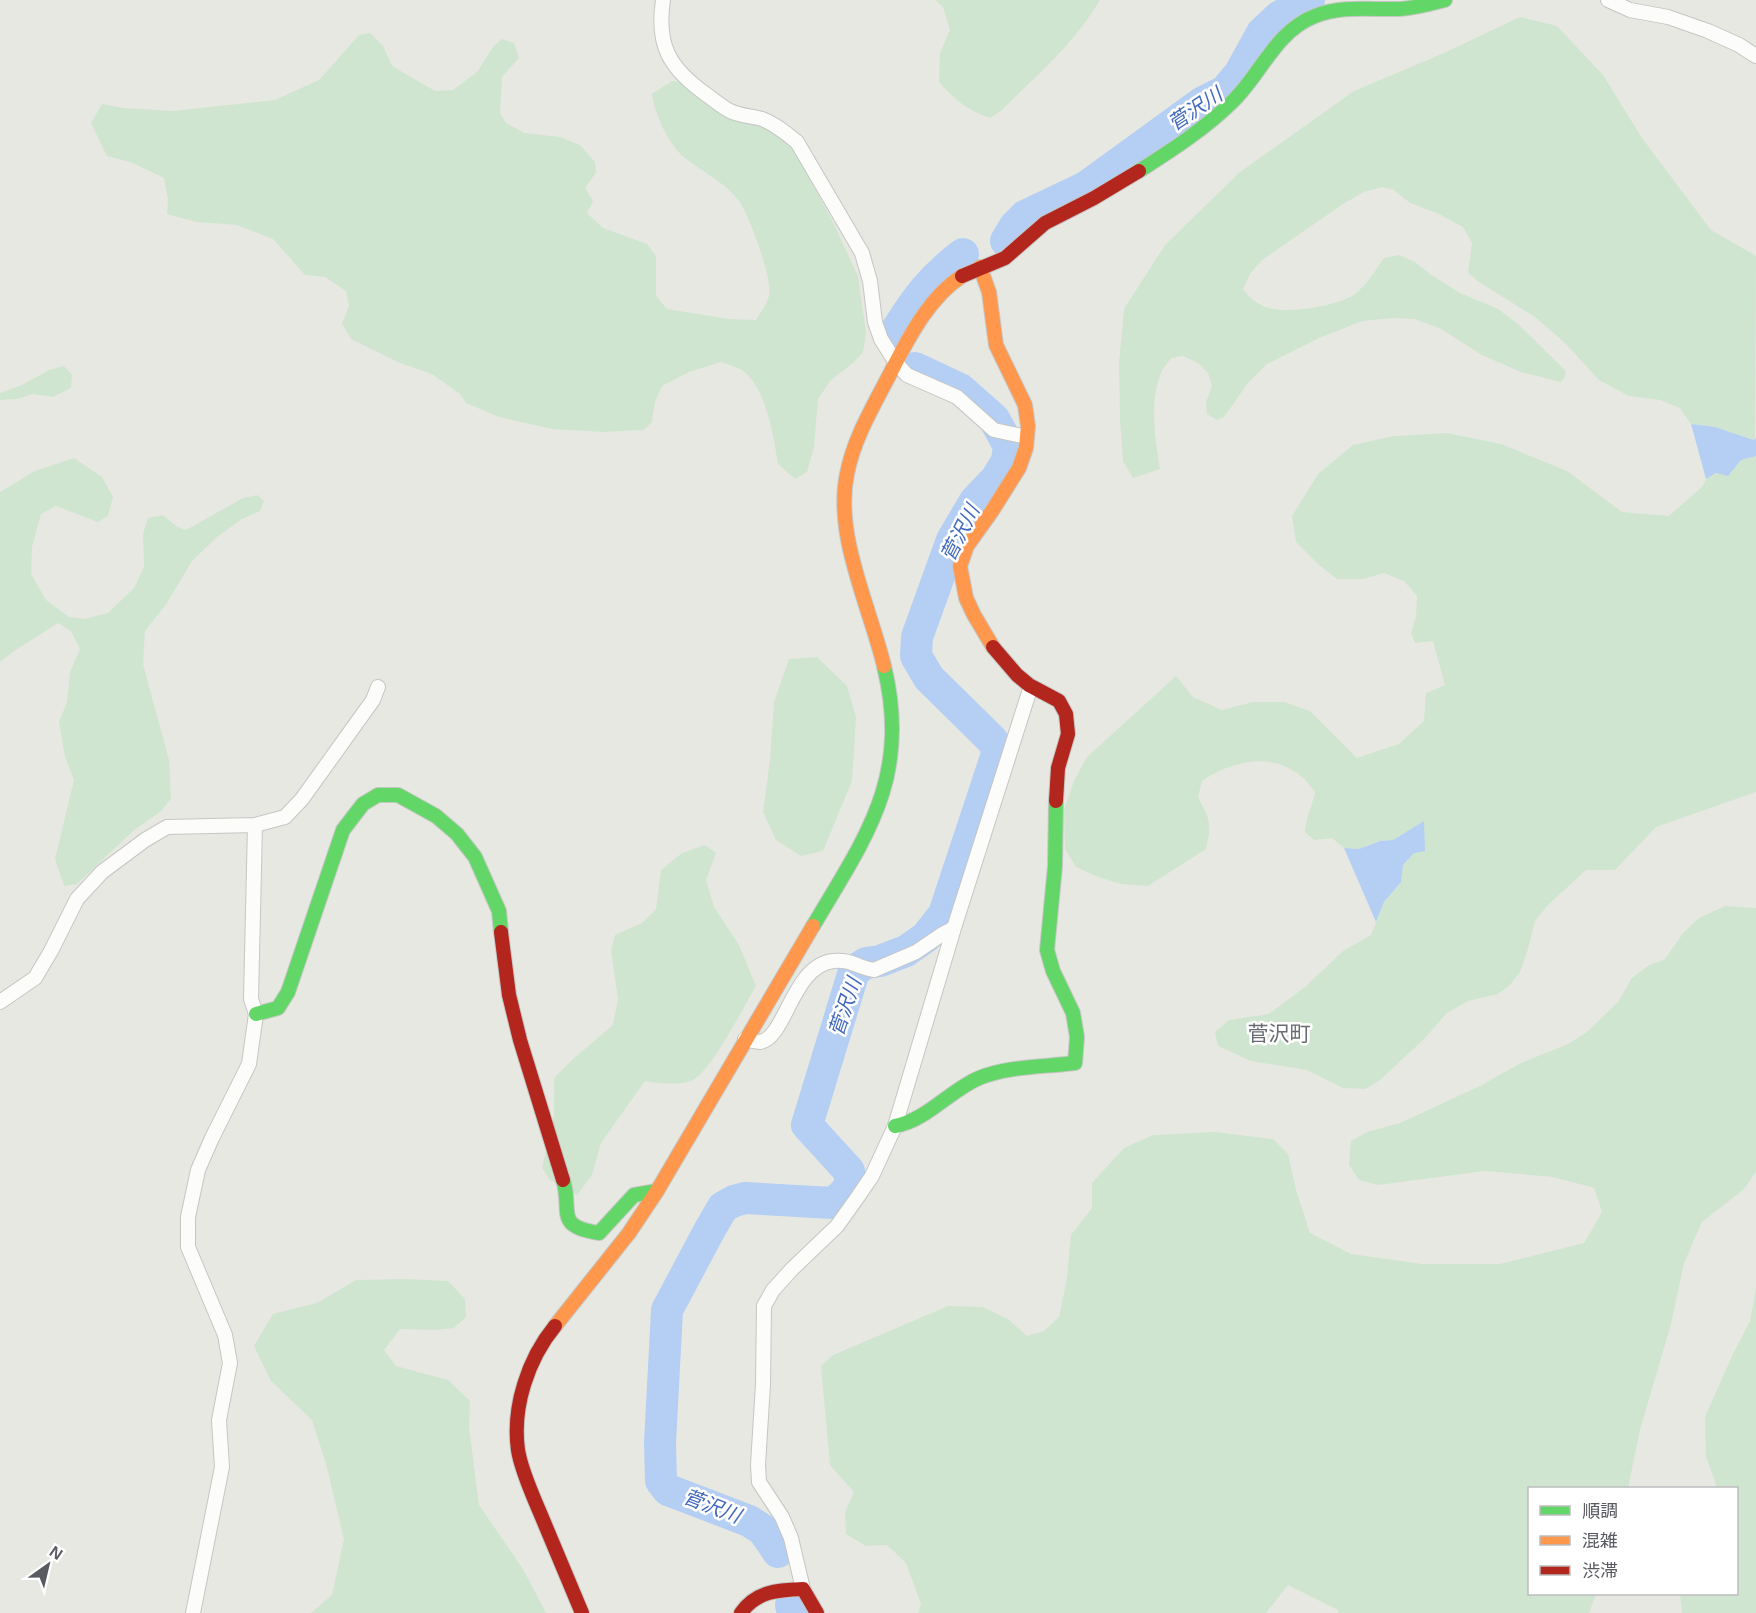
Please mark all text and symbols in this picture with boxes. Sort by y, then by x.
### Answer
water label: 菅沢川 [1164,82,1228,135]
water label: 菅沢川 [937,499,984,565]
water label: 菅沢川 [825,973,866,1039]
district label: 菅沢町 [1248,1022,1311,1045]
water label: 菅沢川 [680,1485,746,1528]
legend [1528,1487,1738,1595]
text: 順調 [1582,1501,1618,1521]
text: 混雑 [1582,1531,1618,1551]
north arrow [18,1535,78,1595]
text: N [47,1543,66,1563]
text: 渋滞 [1582,1561,1618,1581]

